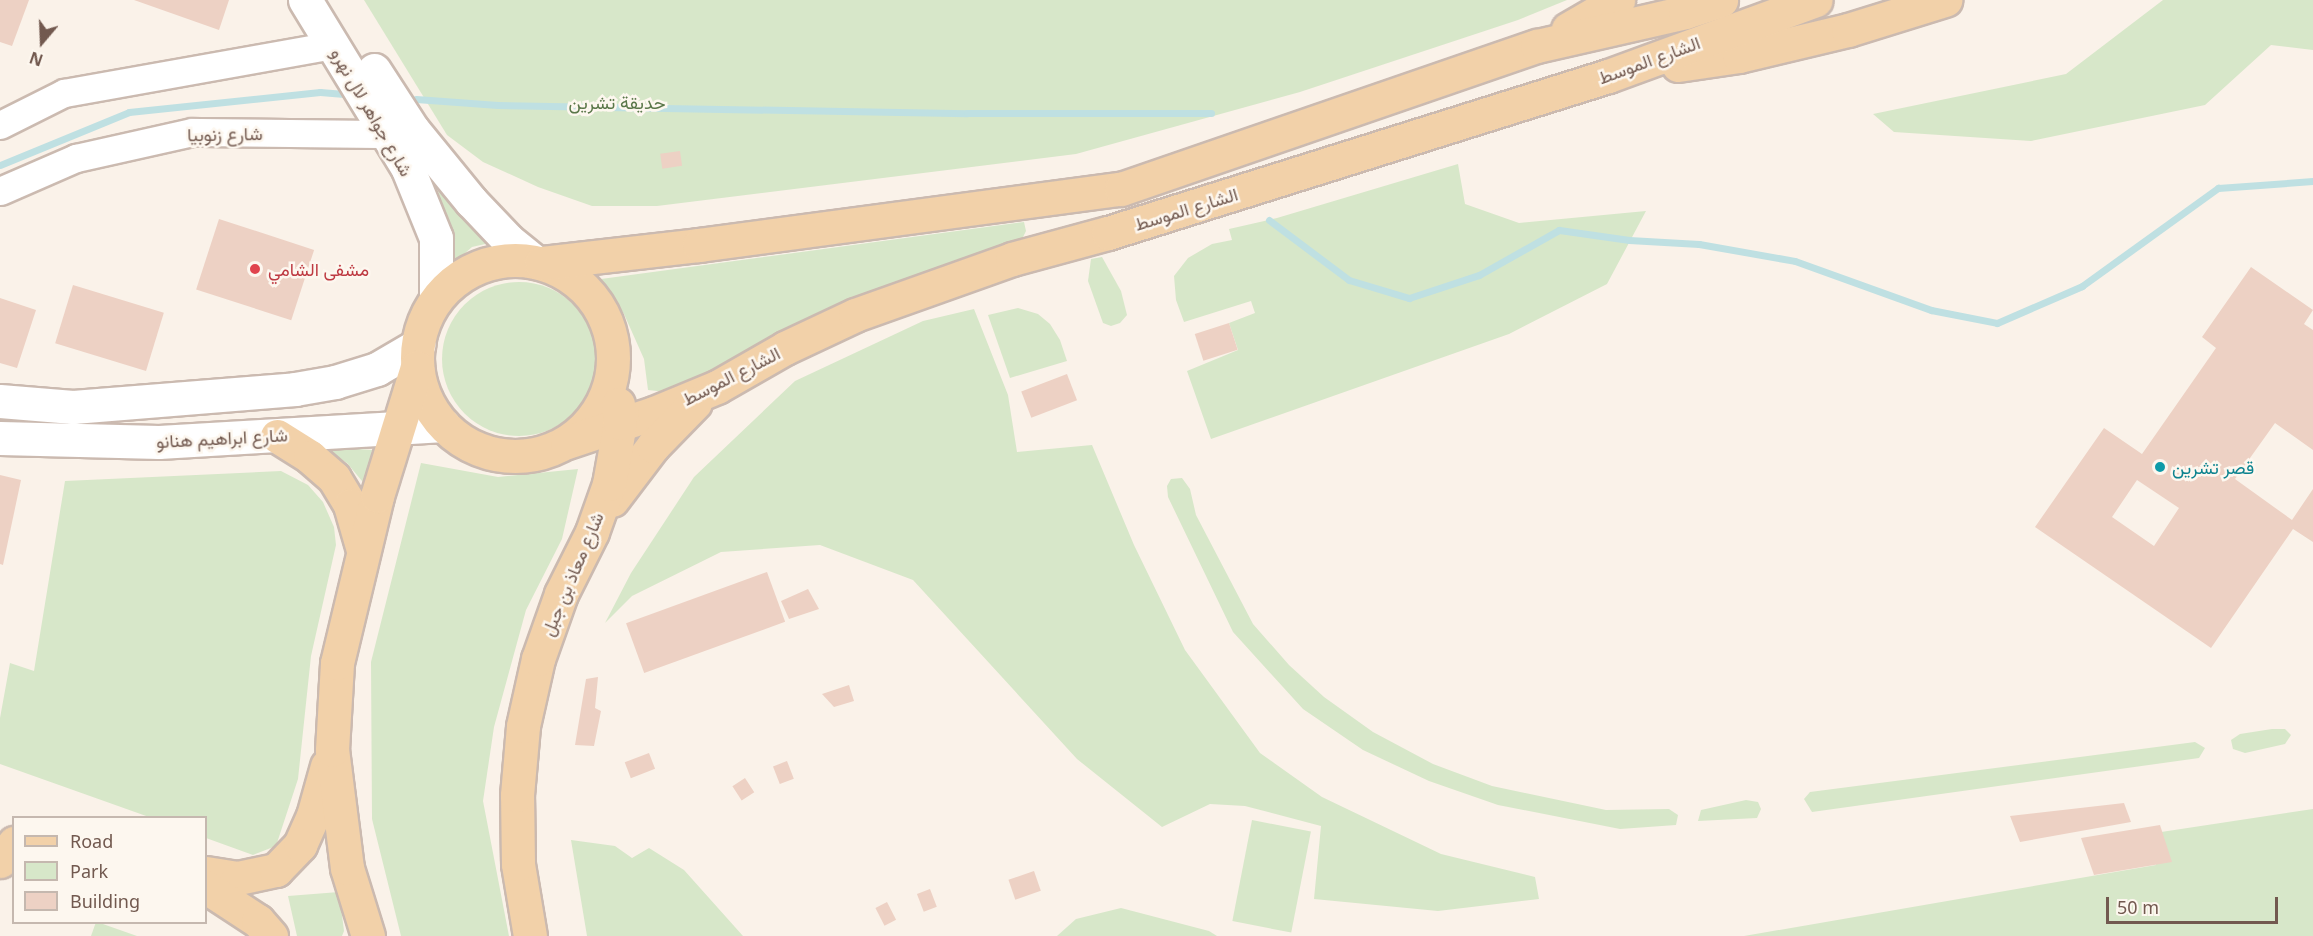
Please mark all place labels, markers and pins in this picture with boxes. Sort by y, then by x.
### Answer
place label: مشفى الشامي [268,258,369,280]
marker: مشفى الشامي [246,260,264,278]
place label: قصر تشرين [2172,456,2254,478]
marker: قصر تشرين [2153,460,2167,474]

